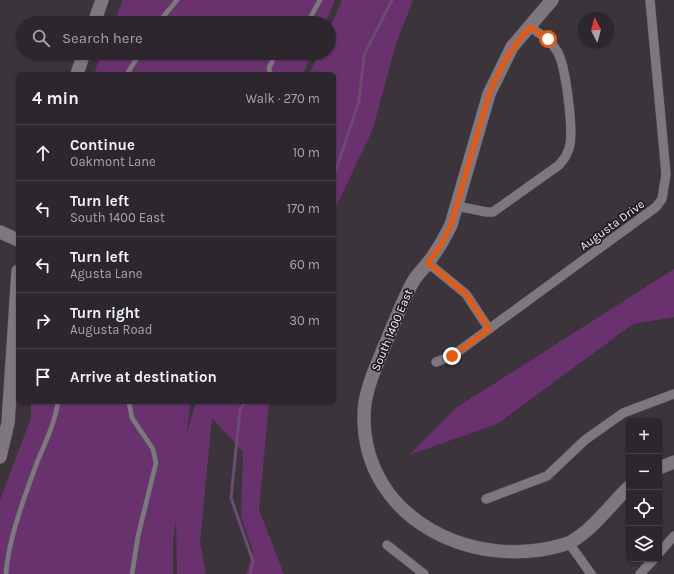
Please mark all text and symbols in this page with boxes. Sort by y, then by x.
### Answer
north arrow [578,12,614,48]
search box [16,16,336,60]
icon: search [30,27,52,49]
text: Search here [62,29,143,47]
route start [539,30,557,48]
text: 4 min [32,88,79,108]
text: Walk · 270 m [246,91,320,106]
text: Continue [70,136,135,154]
icon: ahead [32,142,54,164]
text: 10 m [293,145,320,160]
text: Oakmont Lane [70,154,156,169]
text: Turn left [70,192,129,210]
street label: Augusta Drive [577,197,647,253]
icon: left [32,198,54,220]
text: 170 m [287,201,320,216]
text: South 1400 East [70,210,165,225]
text: Turn left [70,248,129,266]
icon: left [32,254,54,276]
text: 60 m [290,257,320,272]
text: Agusta Lane [70,266,142,281]
street label: South 1400 East [368,286,416,373]
text: Turn right [70,304,140,322]
icon: right [32,310,54,332]
text: 30 m [289,313,320,328]
text: Augusta Road [70,322,152,337]
route end [443,347,461,365]
icon: arrive [32,366,54,388]
text: Arrive at destination [70,368,217,386]
map controls [626,418,662,562]
button: + [626,418,662,454]
button: − [626,454,662,490]
button: locate [626,490,662,526]
button: layers [626,526,662,562]

